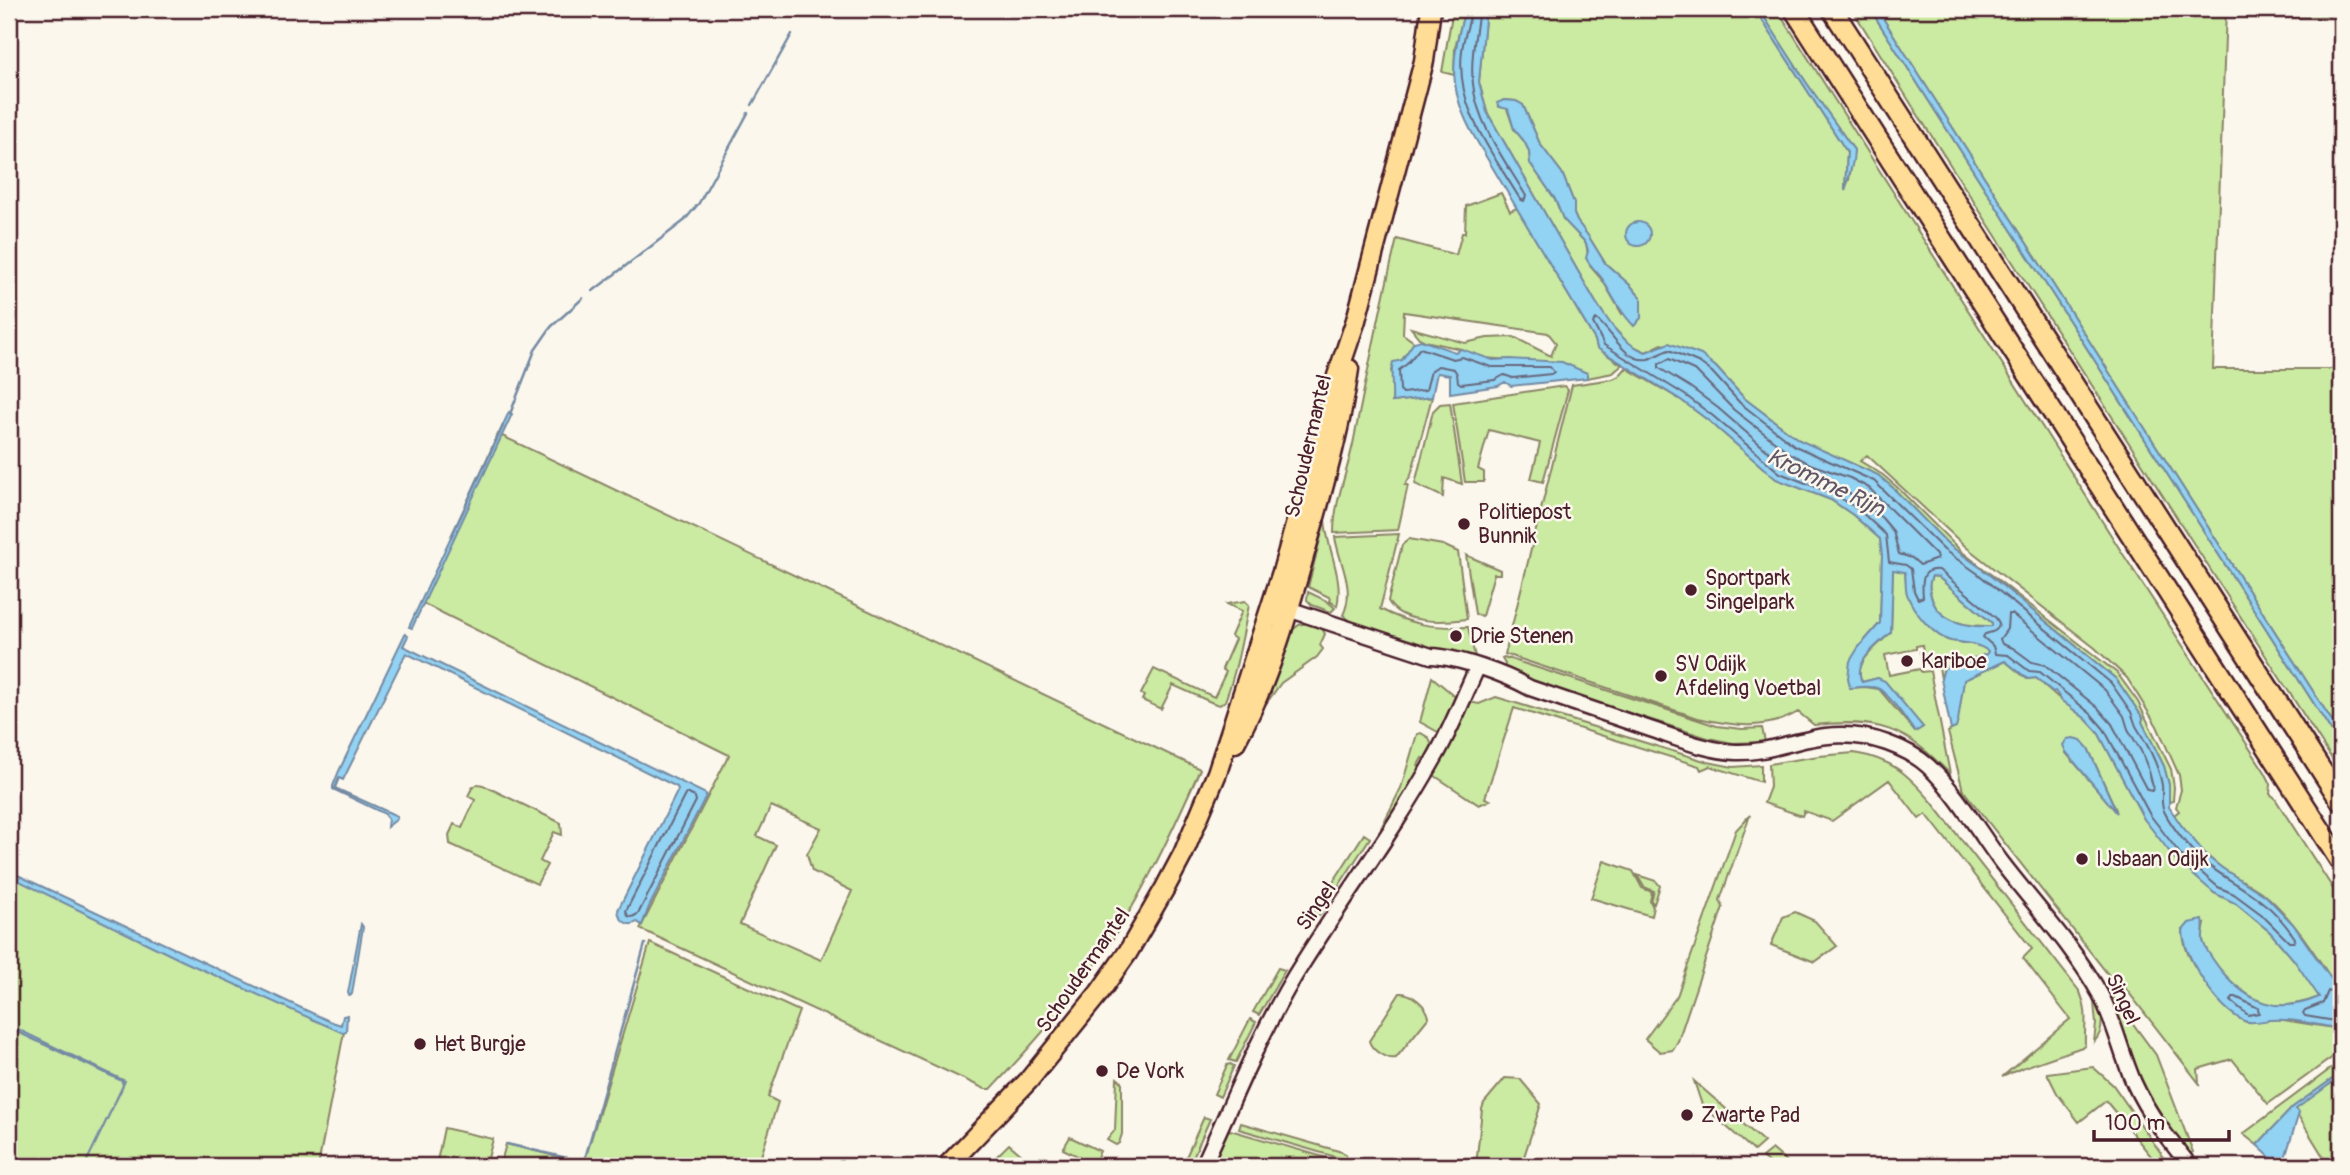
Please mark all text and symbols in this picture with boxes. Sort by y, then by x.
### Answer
street label: Schoudermantel [1279,372,1338,520]
water label: Kromme Rijn [1763,442,1890,524]
place label: Politiepost Bunnik [1478,499,1572,550]
marker: Politiepost Bunnik [1456,516,1472,532]
place label: Sportpark Singelpark [1705,565,1795,616]
marker: Sportpark Singelpark [1683,582,1699,598]
place label: Drie Stenen [1470,623,1574,650]
marker: Drie Stenen [1448,628,1464,644]
place label: Kariboe [1921,648,1987,675]
place label: SV Odijk Afdeling Voetbal [1675,651,1821,702]
marker: Kariboe [1899,653,1915,669]
marker: SV Odijk Afdeling Voetbal [1653,668,1669,684]
place label: IJsbaan Odijk [2096,846,2209,873]
marker: IJsbaan Odijk [2074,851,2090,867]
street label: Singel [1290,877,1343,936]
street label: Schoudermantel [1030,903,1136,1038]
street label: Singel [2099,969,2146,1029]
place label: Het Burgje [434,1031,526,1058]
marker: Het Burgje [412,1036,428,1052]
place label: De Vork [1116,1058,1184,1085]
marker: De Vork [1094,1063,1110,1079]
scale bar [2094,1098,2229,1142]
place label: Zwarte Pad [1701,1102,1800,1129]
marker: Zwarte Pad [1679,1107,1695,1123]
text: 100 m [2105,1110,2165,1137]

